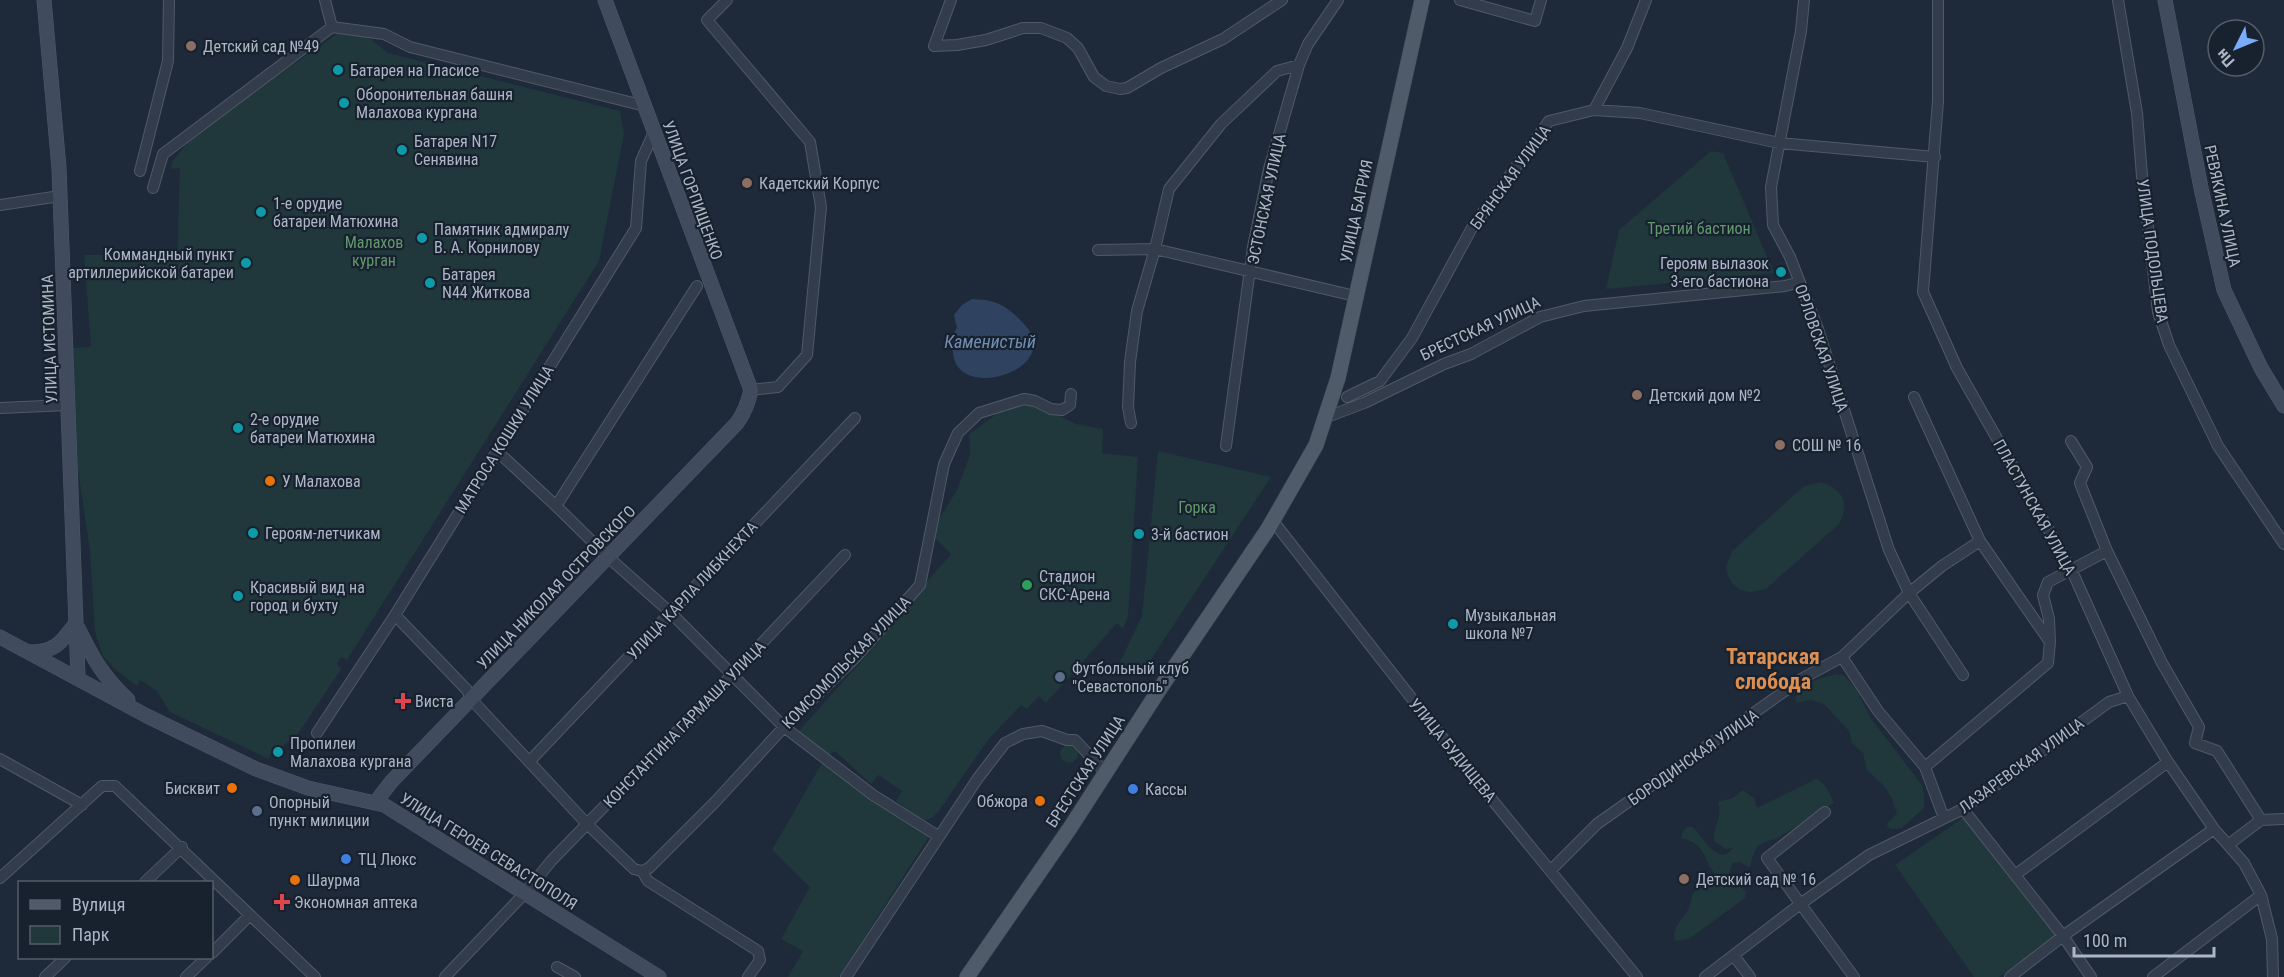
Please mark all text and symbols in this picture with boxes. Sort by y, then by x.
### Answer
north arrow [2206,18,2266,78]
place label: Детский сад №49 [203,37,319,56]
marker: Детский сад №49 [184,39,198,53]
text: Пн [2212,45,2238,71]
place label: Батарея на Гласисе [350,61,479,80]
marker: Батарея на Гласисе [331,63,345,77]
place label: Оборонительная башня Малахова кургана [356,85,513,122]
marker: Оборонительная башня Малахова кургана [337,96,351,110]
street label: УЛИЦА ГОРПИЩЕНКО [659,118,727,262]
street label: БРЯНСКАЯ УЛИЦА [1466,121,1555,233]
place label: Батарея N17 Сенявина [414,132,497,169]
street label: ЭСТОНСКАЯ УЛИЦА [1243,132,1290,266]
marker: Батарея N17 Сенявина [395,143,409,157]
street label: РЕВЯКИНА УЛИЦА [2200,143,2245,269]
street label: УЛИЦА БАГРИЯ [1336,158,1377,264]
place label: Кадетский Корпус [759,174,880,193]
marker: Кадетский Корпус [740,176,754,190]
street label: УЛИЦА ПОДОЛЬЦЕВА [2133,178,2172,324]
place label: 1-е орудие батареи Матюхина [273,194,398,231]
marker: 1-е орудие батареи Матюхина [254,205,268,219]
park label: Третий бастион [1647,219,1751,238]
place label: Памятник адмиралу В. А. Корнилову [434,220,570,257]
marker: Памятник адмиралу В. А. Корнилову [415,231,429,245]
park label: Малахов курган [345,233,403,270]
place label: Коммандный пункт артиллерийской батареи [68,245,234,282]
place label: Героям вылазок 3-его бастиона [1660,254,1769,291]
marker: Коммандный пункт артиллерийской батареи [239,256,253,270]
place label: Батарея N44 Житкова [442,265,530,302]
marker: Героям вылазок 3-его бастиона [1774,265,1788,279]
street label: УЛИЦА ИСТОМИНА [38,274,61,404]
marker: Батарея N44 Житкова [423,276,437,290]
street label: ОРЛОВСКАЯ УЛИЦА [1791,282,1852,415]
street label: БРЕСТСКАЯ УЛИЦА [1417,292,1543,365]
water label: Каменистый [944,331,1036,352]
street label: МАТРОСА КОШКИ УЛИЦА [451,362,558,517]
place label: Детский дом №2 [1649,386,1761,405]
marker: Детский дом №2 [1630,388,1644,402]
place label: 2-е орудие батареи Матюхина [250,410,375,447]
marker: 2-е орудие батареи Матюхина [231,421,245,435]
place label: СОШ № 16 [1792,436,1861,455]
street label: ПЛАСТУНСКАЯ УЛИЦА [1989,436,2080,579]
marker: СОШ № 16 [1773,438,1787,452]
place label: У Малахова [282,472,361,491]
marker: У Малахова [263,474,277,488]
park label: Горка [1178,498,1216,517]
street label: УЛИЦА НИКОЛАЯ ОСТРОВСКОГО [473,502,639,673]
street label: УЛИЦА КАРЛА ЛИБКНЕХТА [623,517,761,663]
place label: Героям-летчикам [265,524,381,543]
place label: 3-й бастион [1151,525,1229,544]
marker: Героям-летчикам [246,526,260,540]
marker: 3-й бастион [1132,527,1146,541]
place label: Стадион СКС-Арена [1039,567,1110,604]
place label: Красивый вид на город и бухту [250,578,365,615]
marker: Стадион СКС-Арена [1020,578,1034,592]
marker: Красивый вид на город и бухту [231,589,245,603]
street label: КОМСОМОЛЬСКАЯ УЛИЦА [778,592,915,733]
place label: Музыкальная школа №7 [1465,606,1556,643]
marker: Музыкальная школа №7 [1446,617,1460,631]
street label: КОНСТАНТИНА ГАРМАША УЛИЦА [600,637,769,812]
district label: Татарская слобода [1726,644,1820,694]
place label: Футбольный клуб "Севастополь" [1072,659,1189,696]
marker: Футбольный клуб "Севастополь" [1053,670,1067,684]
place label: Виста [415,692,454,711]
marker: Виста [396,694,410,708]
street label: УЛИЦА БУДИЩЕВА [1405,695,1500,806]
street label: БОРОДИНСКАЯ УЛИЦА [1624,705,1762,810]
street label: БРЕСТСКАЯ УЛИЦА [1042,711,1129,831]
street label: ЛАЗАРЕВСКАЯ УЛИЦА [1955,714,2088,817]
place label: Пропилеи Малахова кургана [290,734,412,771]
marker: Пропилеи Малахова кургана [271,745,285,759]
place label: Бисквит [165,779,220,798]
place label: Кассы [1145,780,1187,799]
marker: Бисквит [225,781,239,795]
marker: Кассы [1126,782,1140,796]
street label: УЛИЦА ГЕРОЕВ СЕВАСТОПОЛЯ [397,789,581,914]
place label: Обжора [977,792,1028,811]
place label: Опорный пункт милиции [269,793,370,830]
marker: Обжора [1033,794,1047,808]
marker: Опорный пункт милиции [250,804,264,818]
place label: ТЦ Люкс [358,850,416,869]
marker: ТЦ Люкс [339,852,353,866]
place label: Детский сад № 16 [1696,870,1816,889]
place label: Шаурма [307,871,360,890]
marker: Детский сад № 16 [1677,872,1691,886]
marker: Шаурма [288,873,302,887]
legend [18,881,213,959]
place label: Экономная аптека [294,893,418,912]
text: Вулиця [72,894,126,915]
marker: Экономная аптека [275,895,289,909]
scale bar [2074,920,2214,958]
text: Парк [72,924,110,945]
text: 100 m [2083,930,2127,951]

